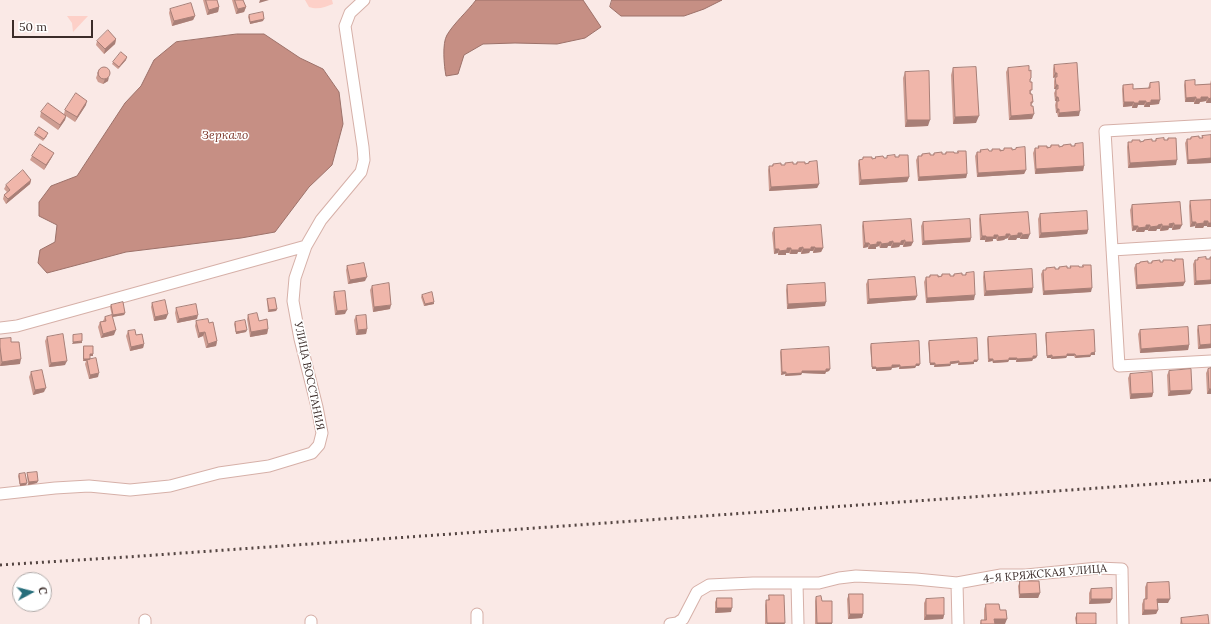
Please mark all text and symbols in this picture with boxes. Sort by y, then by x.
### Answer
scale bar [14,12,95,38]
text: 50 m [19,19,47,34]
water label: Зеркало [202,129,248,143]
street label: УЛИЦА ВОССТАНИЯ [291,321,327,431]
street label: 4-Я КРЯЖСКАЯ УЛИЦА [983,562,1107,586]
north arrow [12,572,52,612]
text: С [36,586,50,595]

